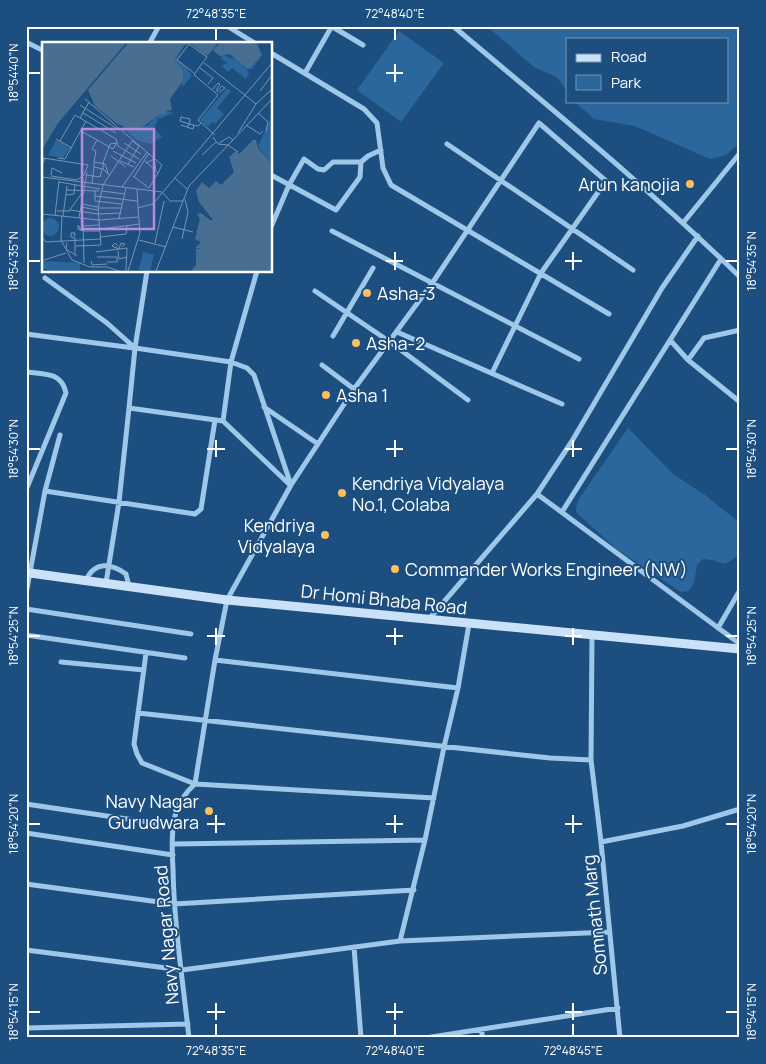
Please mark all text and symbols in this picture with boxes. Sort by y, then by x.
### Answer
text: 72°48'35"E [186,5,246,22]
text: 72°48'40"E [365,5,425,22]
legend [566,38,728,102]
inset map [42,42,272,272]
text: 18°54'40"N [5,43,22,103]
text: Road [611,46,647,67]
text: Park [611,72,641,93]
place label: Arun kanojia [578,172,680,196]
marker: Arun kanojia [684,178,696,190]
text: 18°54'35"N [5,231,22,291]
text: 18°54'35"N [743,231,760,291]
place label: Asha-3 [377,281,435,305]
marker: Asha-3 [361,287,373,299]
place label: Asha-2 [366,331,425,355]
marker: Asha-2 [350,337,362,349]
place label: Asha 1 [336,383,388,407]
marker: Asha 1 [320,389,332,401]
text: 18°54'30"N [5,419,22,479]
text: 18°54'30"N [743,419,760,479]
place label: Kendriya Vidyalaya No.1, Colaba [352,471,504,516]
marker: Kendriya Vidyalaya No.1, Colaba [336,487,348,499]
place label: Kendriya Vidyalaya [238,513,315,558]
marker: Kendriya Vidyalaya [319,529,331,541]
place label: Commander Works Engineer (NW) [405,557,688,581]
marker: Commander Works Engineer (NW) [389,563,401,575]
street label: Dr Homi Bhaba Road [300,578,468,620]
text: 18°54'25"N [5,606,22,666]
text: 18°54'25"N [743,606,760,666]
place label: Navy Nagar Gurudwara [105,789,200,834]
text: 18°54'20"N [5,794,22,854]
text: 18°54'20"N [743,794,760,854]
marker: Navy Nagar Gurudwara [203,805,215,817]
street label: Somnath Marg [576,854,612,976]
street label: Navy Nagar Road [148,864,184,1006]
text: 18°54'15"N [5,983,22,1041]
text: 18°54'15"N [743,983,760,1041]
text: 72°48'35"E [186,1042,246,1059]
text: 72°48'40"E [365,1042,425,1059]
text: 72°48'45"E [544,1042,603,1059]

